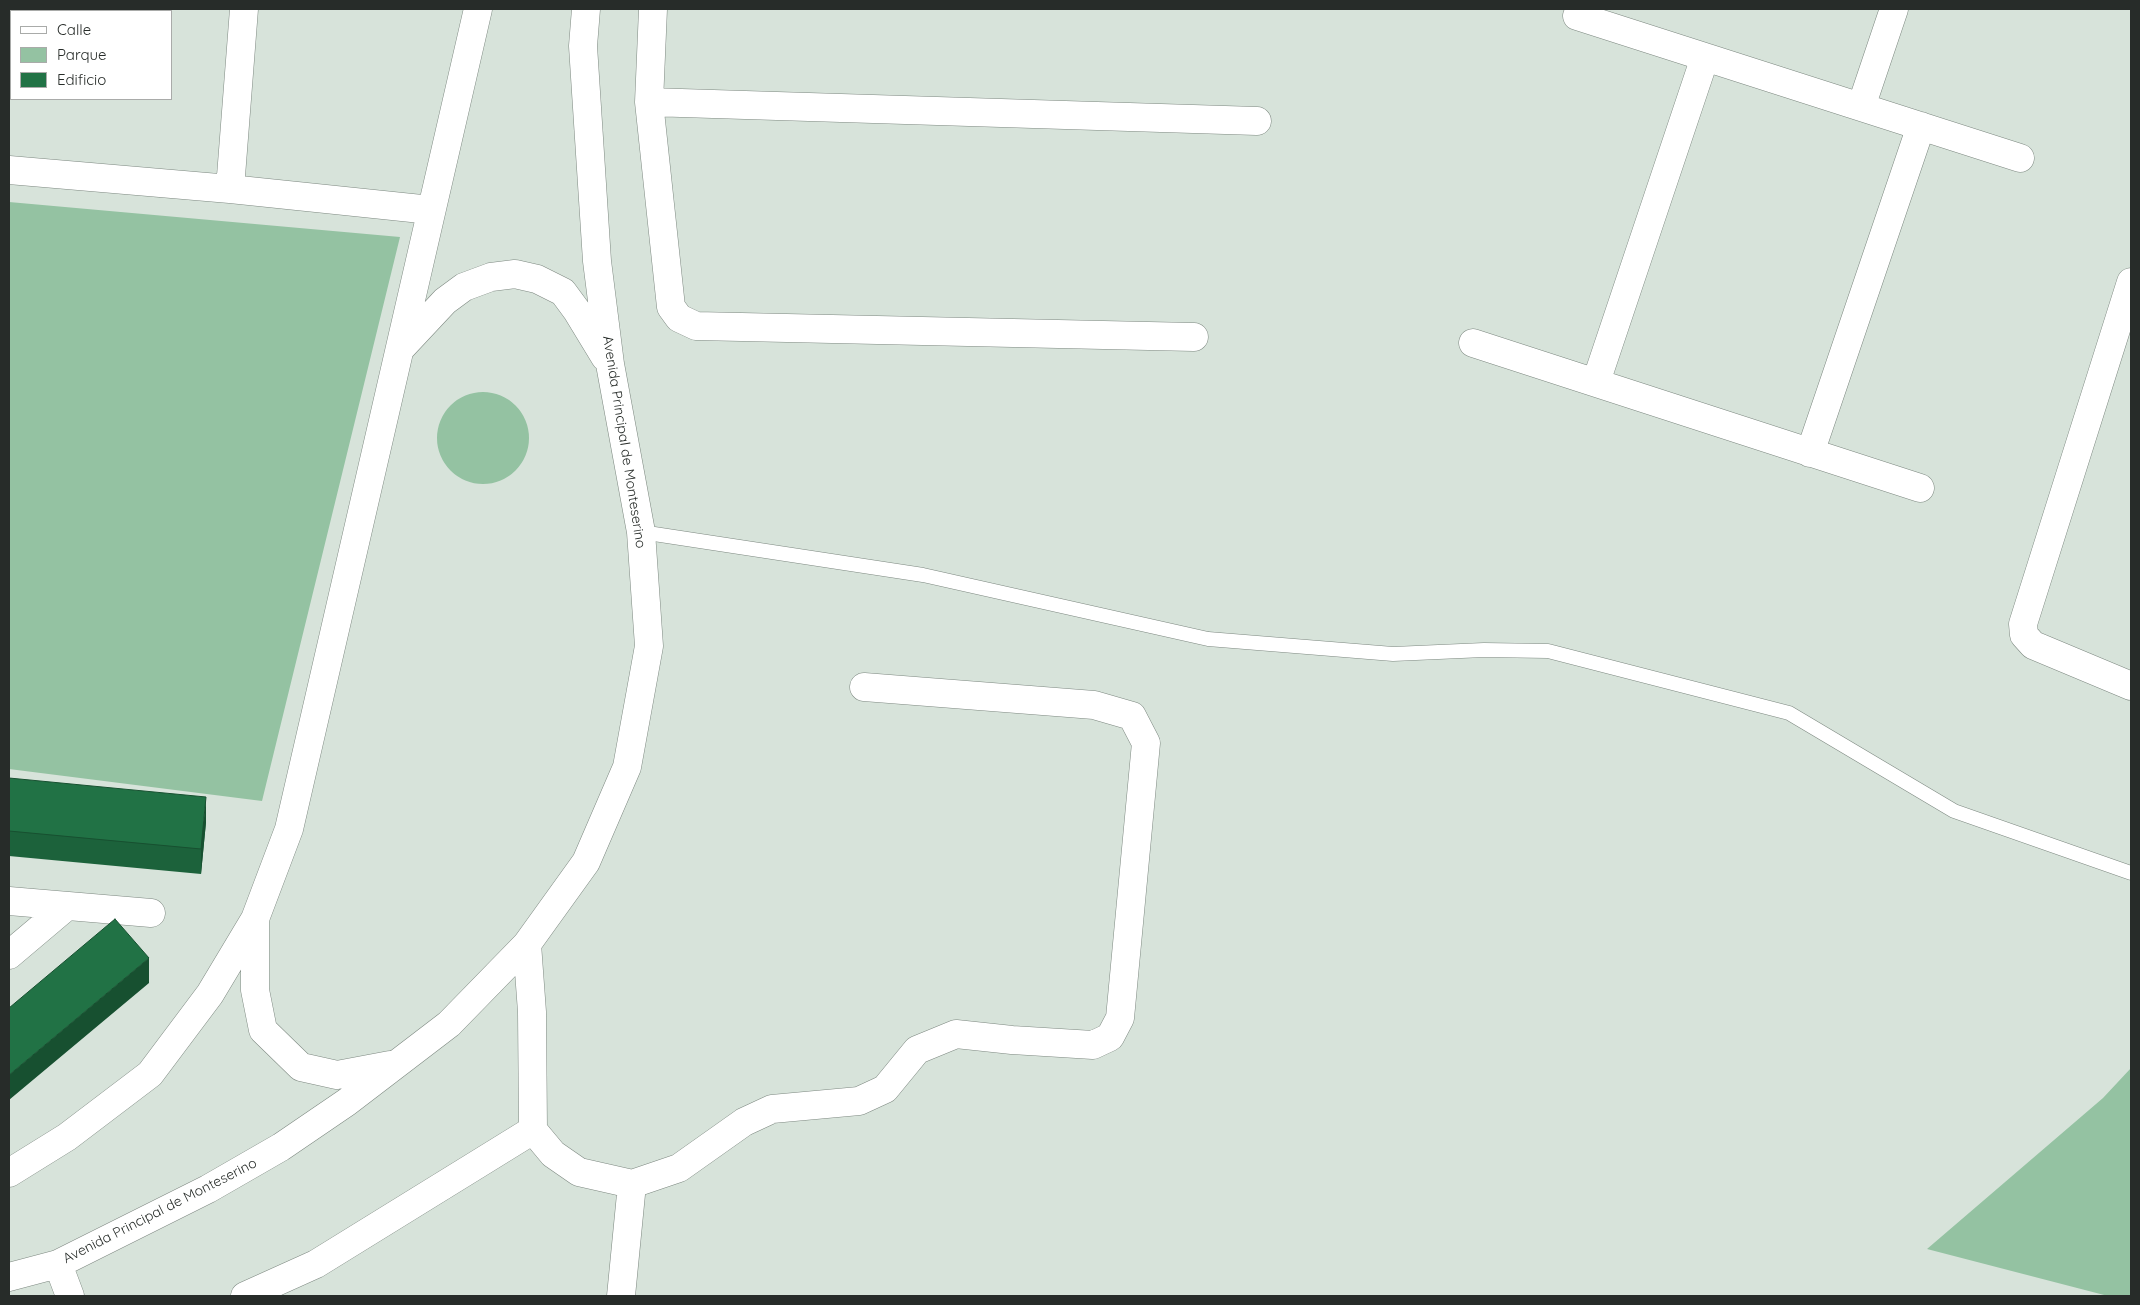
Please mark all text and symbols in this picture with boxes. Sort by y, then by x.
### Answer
legend [10,10,172,100]
text: Calle [57,20,91,39]
text: Parque [57,45,107,64]
text: Edificio [57,70,106,89]
street label: Avenida Principal de Monteserino [599,334,649,550]
street label: Avenida Principal de Monteserino [60,1155,260,1267]

